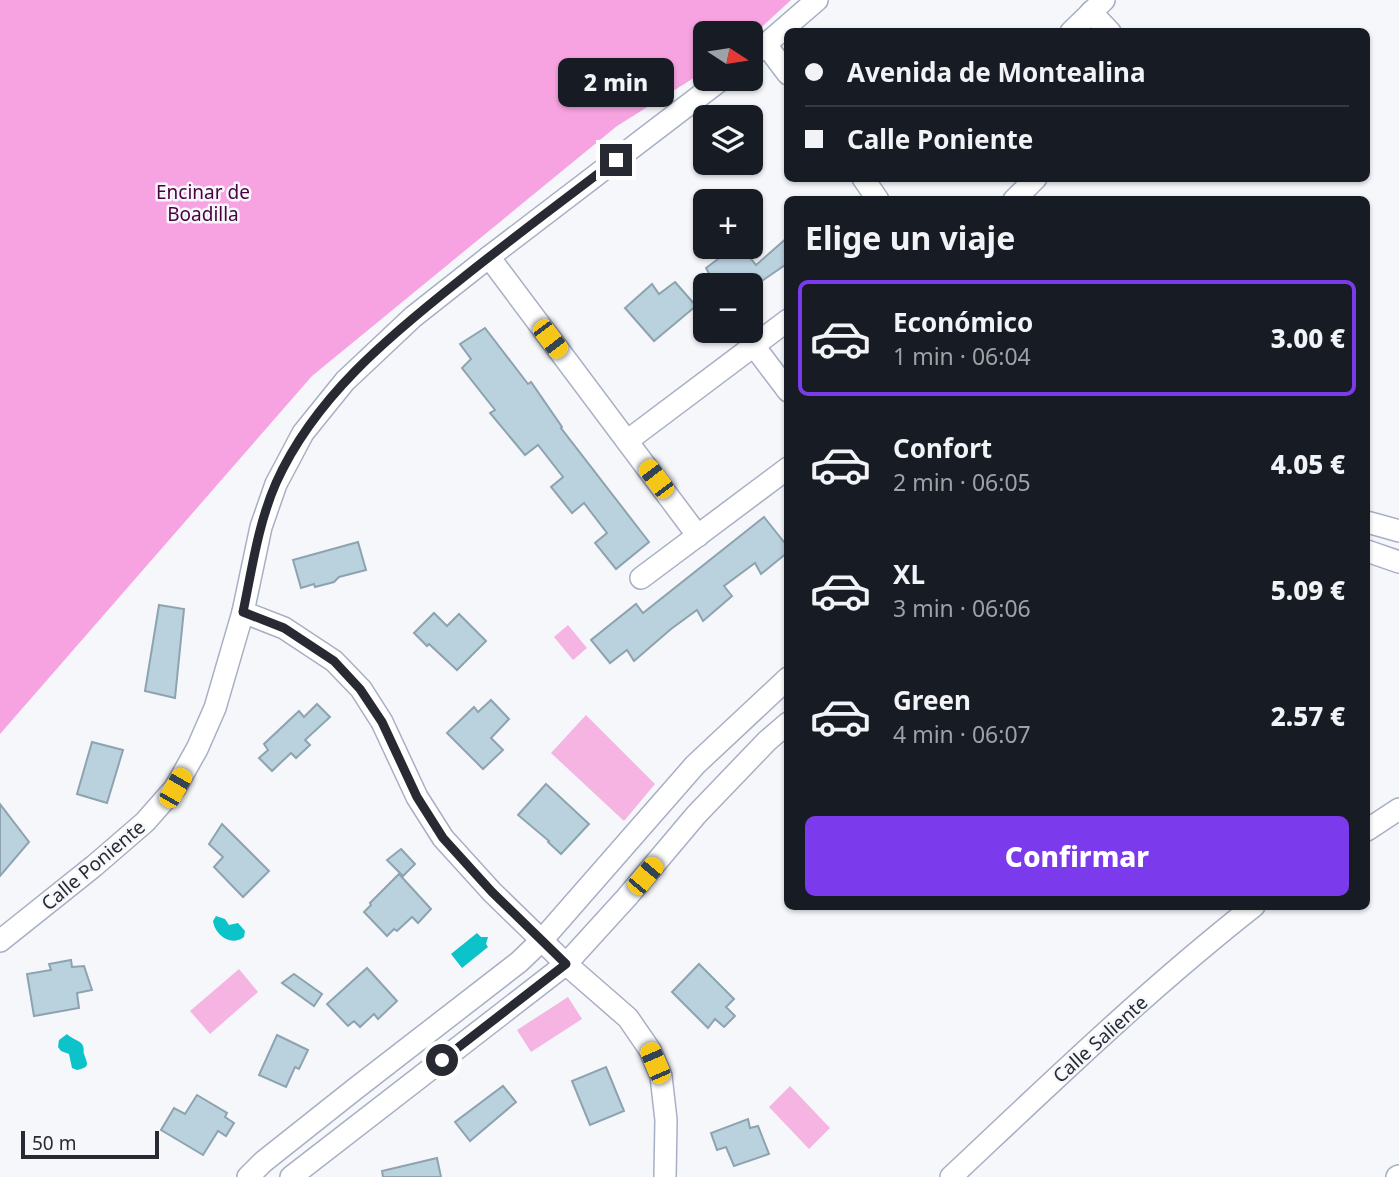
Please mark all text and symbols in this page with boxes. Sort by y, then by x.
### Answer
north arrow [693,21,763,91]
map controls [693,21,763,343]
text: Avenida de Montealina [847,54,1146,90]
callout: 2 min [558,58,674,108]
text: 2 min [584,66,648,98]
button: layers [693,105,763,175]
text: Calle Poniente [847,121,1033,157]
route end [600,144,632,176]
park label: Encinar de Boadilla [156,179,250,227]
button: + [693,189,763,259]
text: Elige un viaje [805,216,1015,259]
button: − [693,273,763,343]
text: Económico [893,304,1033,340]
icon: car [809,307,872,370]
car [529,316,572,362]
text: 3.00 € [1271,320,1345,356]
text: 1 min · 06:04 [893,340,1031,372]
text: Confort [893,430,992,466]
icon: car [809,433,872,496]
text: 4.05 € [1271,446,1345,482]
car [635,456,678,502]
text: 2 min · 06:05 [893,466,1031,498]
text: XL [893,556,925,592]
icon: car [809,559,872,622]
text: 5.09 € [1271,572,1345,608]
text: 3 min · 06:06 [893,592,1031,624]
text: Green [893,682,971,718]
icon: car [809,685,872,748]
text: 2.57 € [1271,698,1345,734]
text: 4 min · 06:07 [893,718,1031,750]
car [156,765,195,811]
street label: Calle Poniente [36,814,150,916]
button: Confirmar [805,816,1349,896]
car [624,853,667,899]
street label: Calle Saliente [1047,990,1153,1088]
car [638,1040,673,1086]
route start [426,1044,458,1076]
scale bar [21,1128,159,1160]
text: 50 m [32,1130,76,1156]

